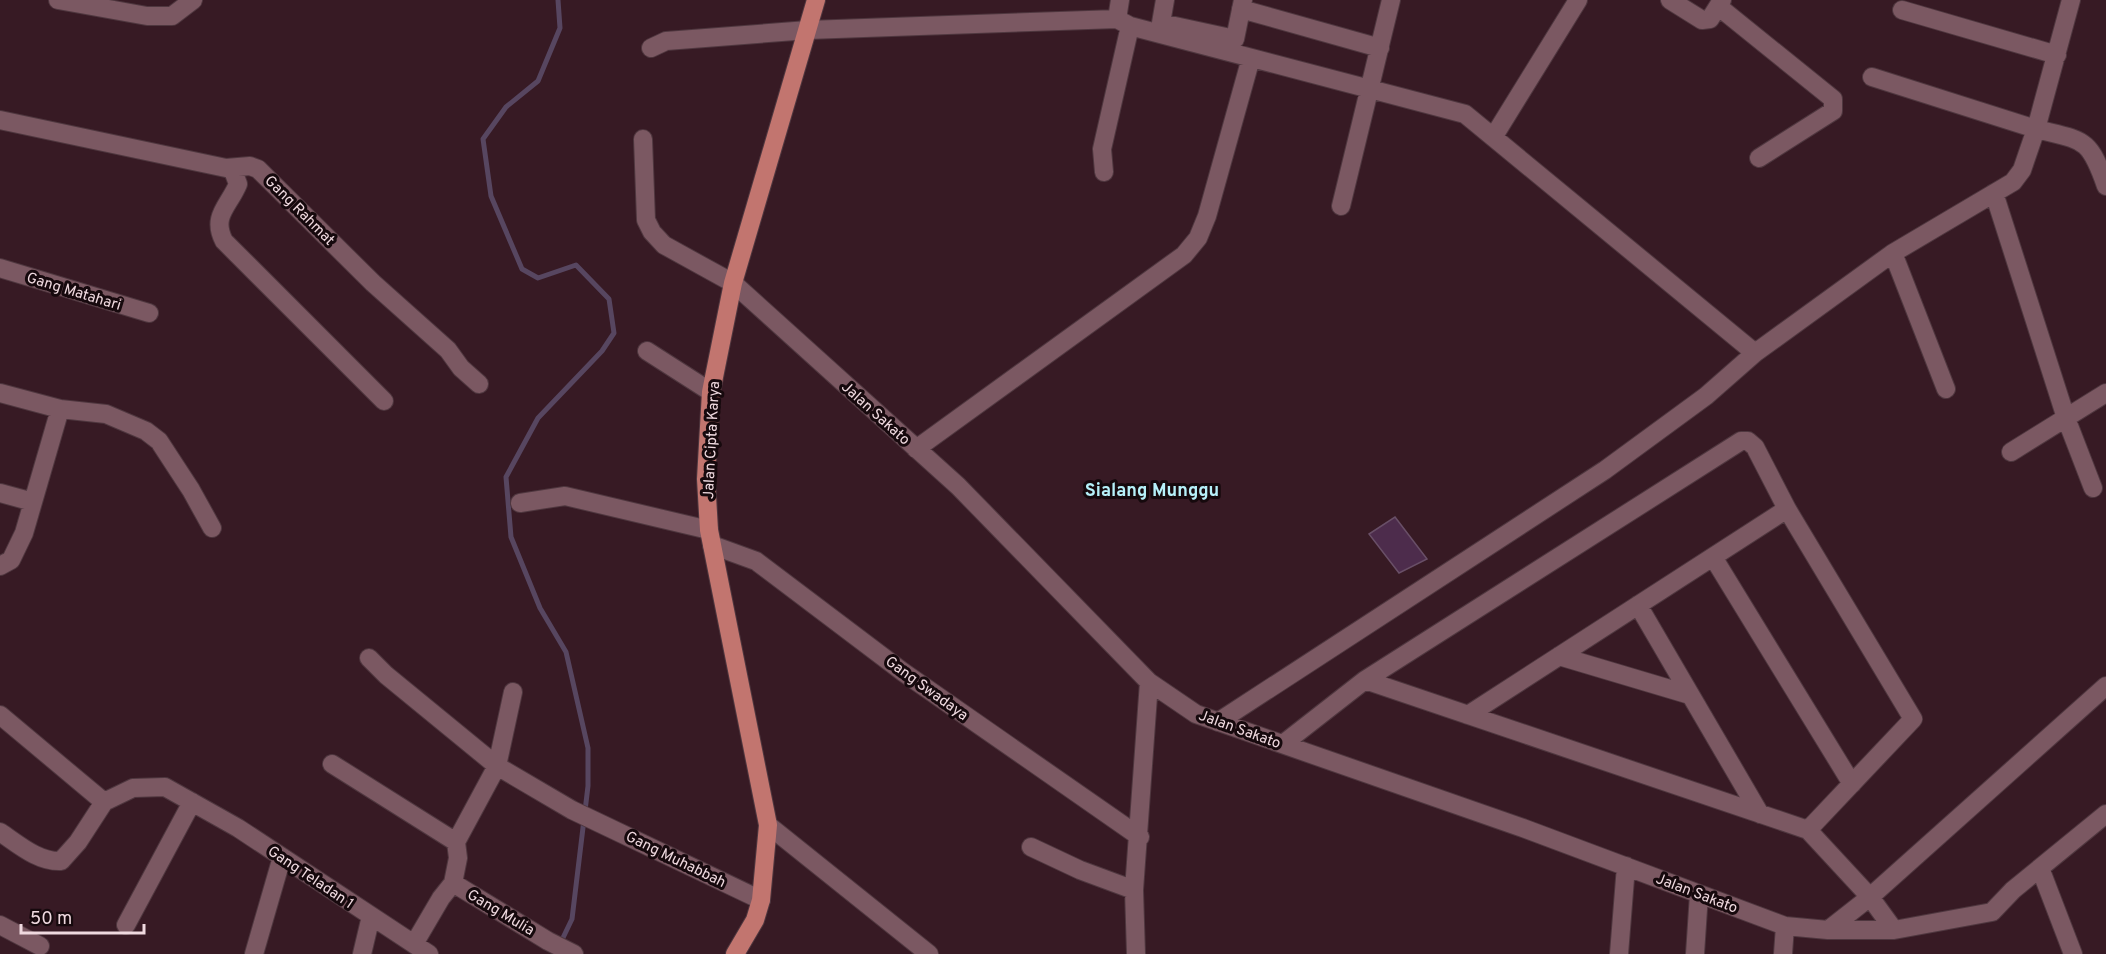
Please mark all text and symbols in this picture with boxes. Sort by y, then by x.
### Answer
street label: Gang Rahmat [260,172,338,250]
street label: Gang Matahari [24,269,123,316]
street label: Jalan Sakato [837,378,913,450]
street label: Jalan Cipta Karya [700,381,725,500]
district label: Sialang Munggu [1085,480,1219,503]
street label: Gang Swadaya [881,653,971,726]
street label: Jalan Sakato [1196,707,1283,754]
street label: Gang Muhabbah [622,828,729,893]
street label: Gang Teladan 1 [263,842,357,914]
street label: Jalan Sakato [1653,870,1740,919]
street label: Gang Mulia [463,886,537,941]
scale bar [21,897,144,935]
text: 50 m [30,908,72,931]

